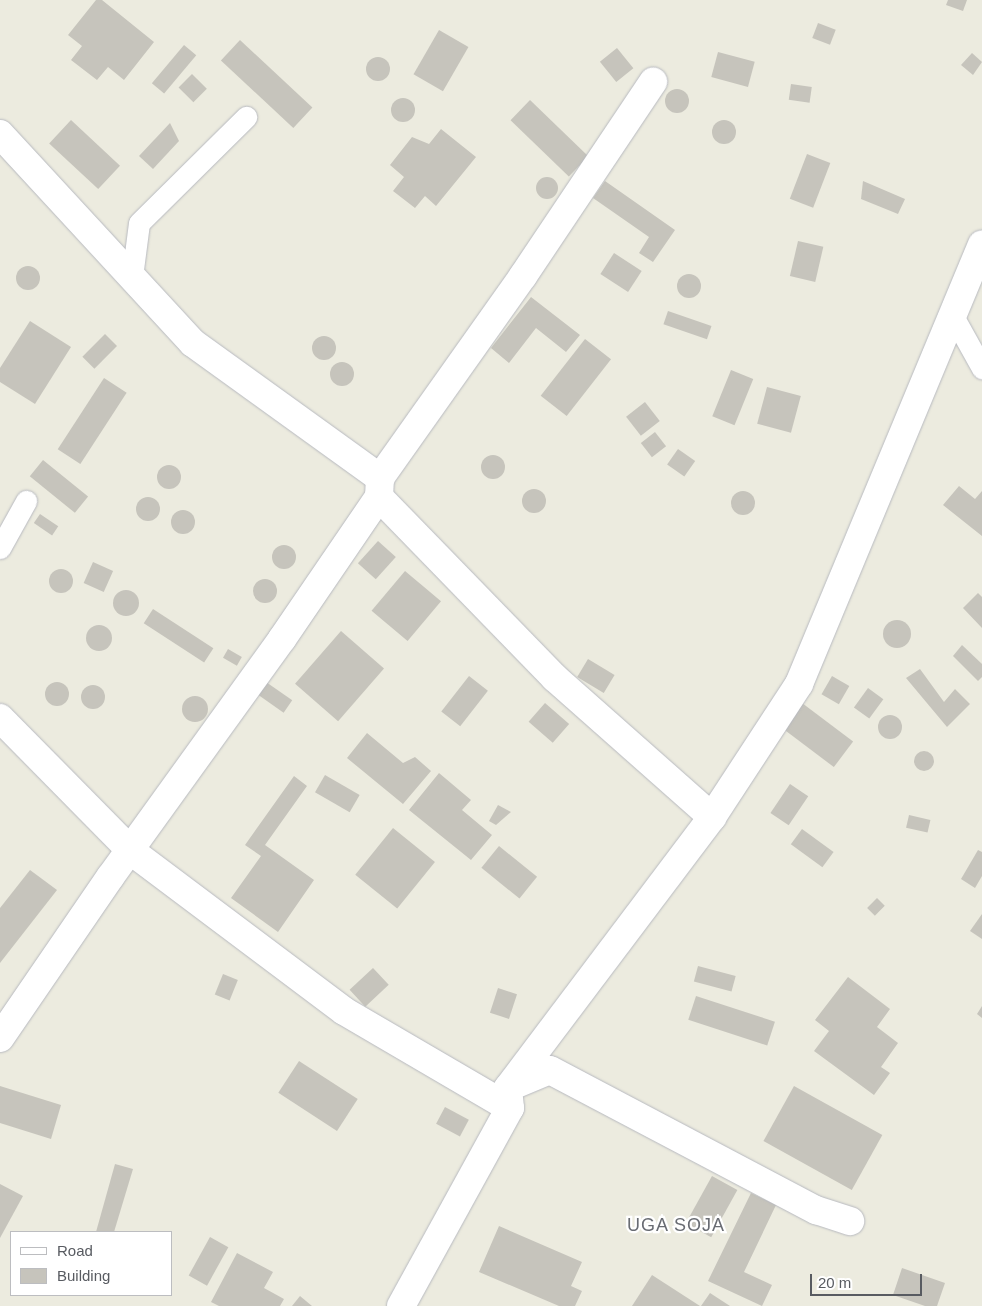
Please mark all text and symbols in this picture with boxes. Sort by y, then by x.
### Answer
district label: UGA SOJA [625,1214,727,1236]
legend [10,1231,172,1296]
text: Road [57,1242,93,1259]
scale bar [812,1264,924,1296]
text: Building [57,1267,110,1284]
text: 20 m [818,1274,851,1291]

